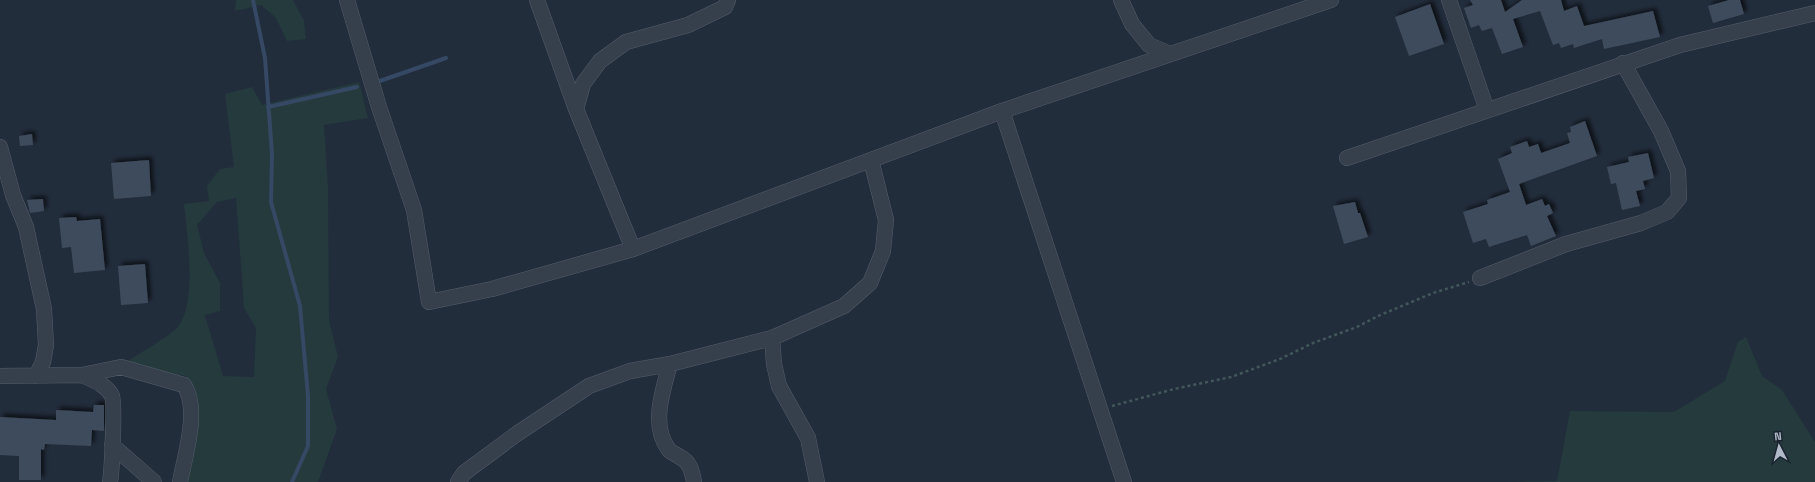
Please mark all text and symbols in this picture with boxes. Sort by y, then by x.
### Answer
north arrow [1759,426,1799,466]
text: N [1774,429,1782,443]

